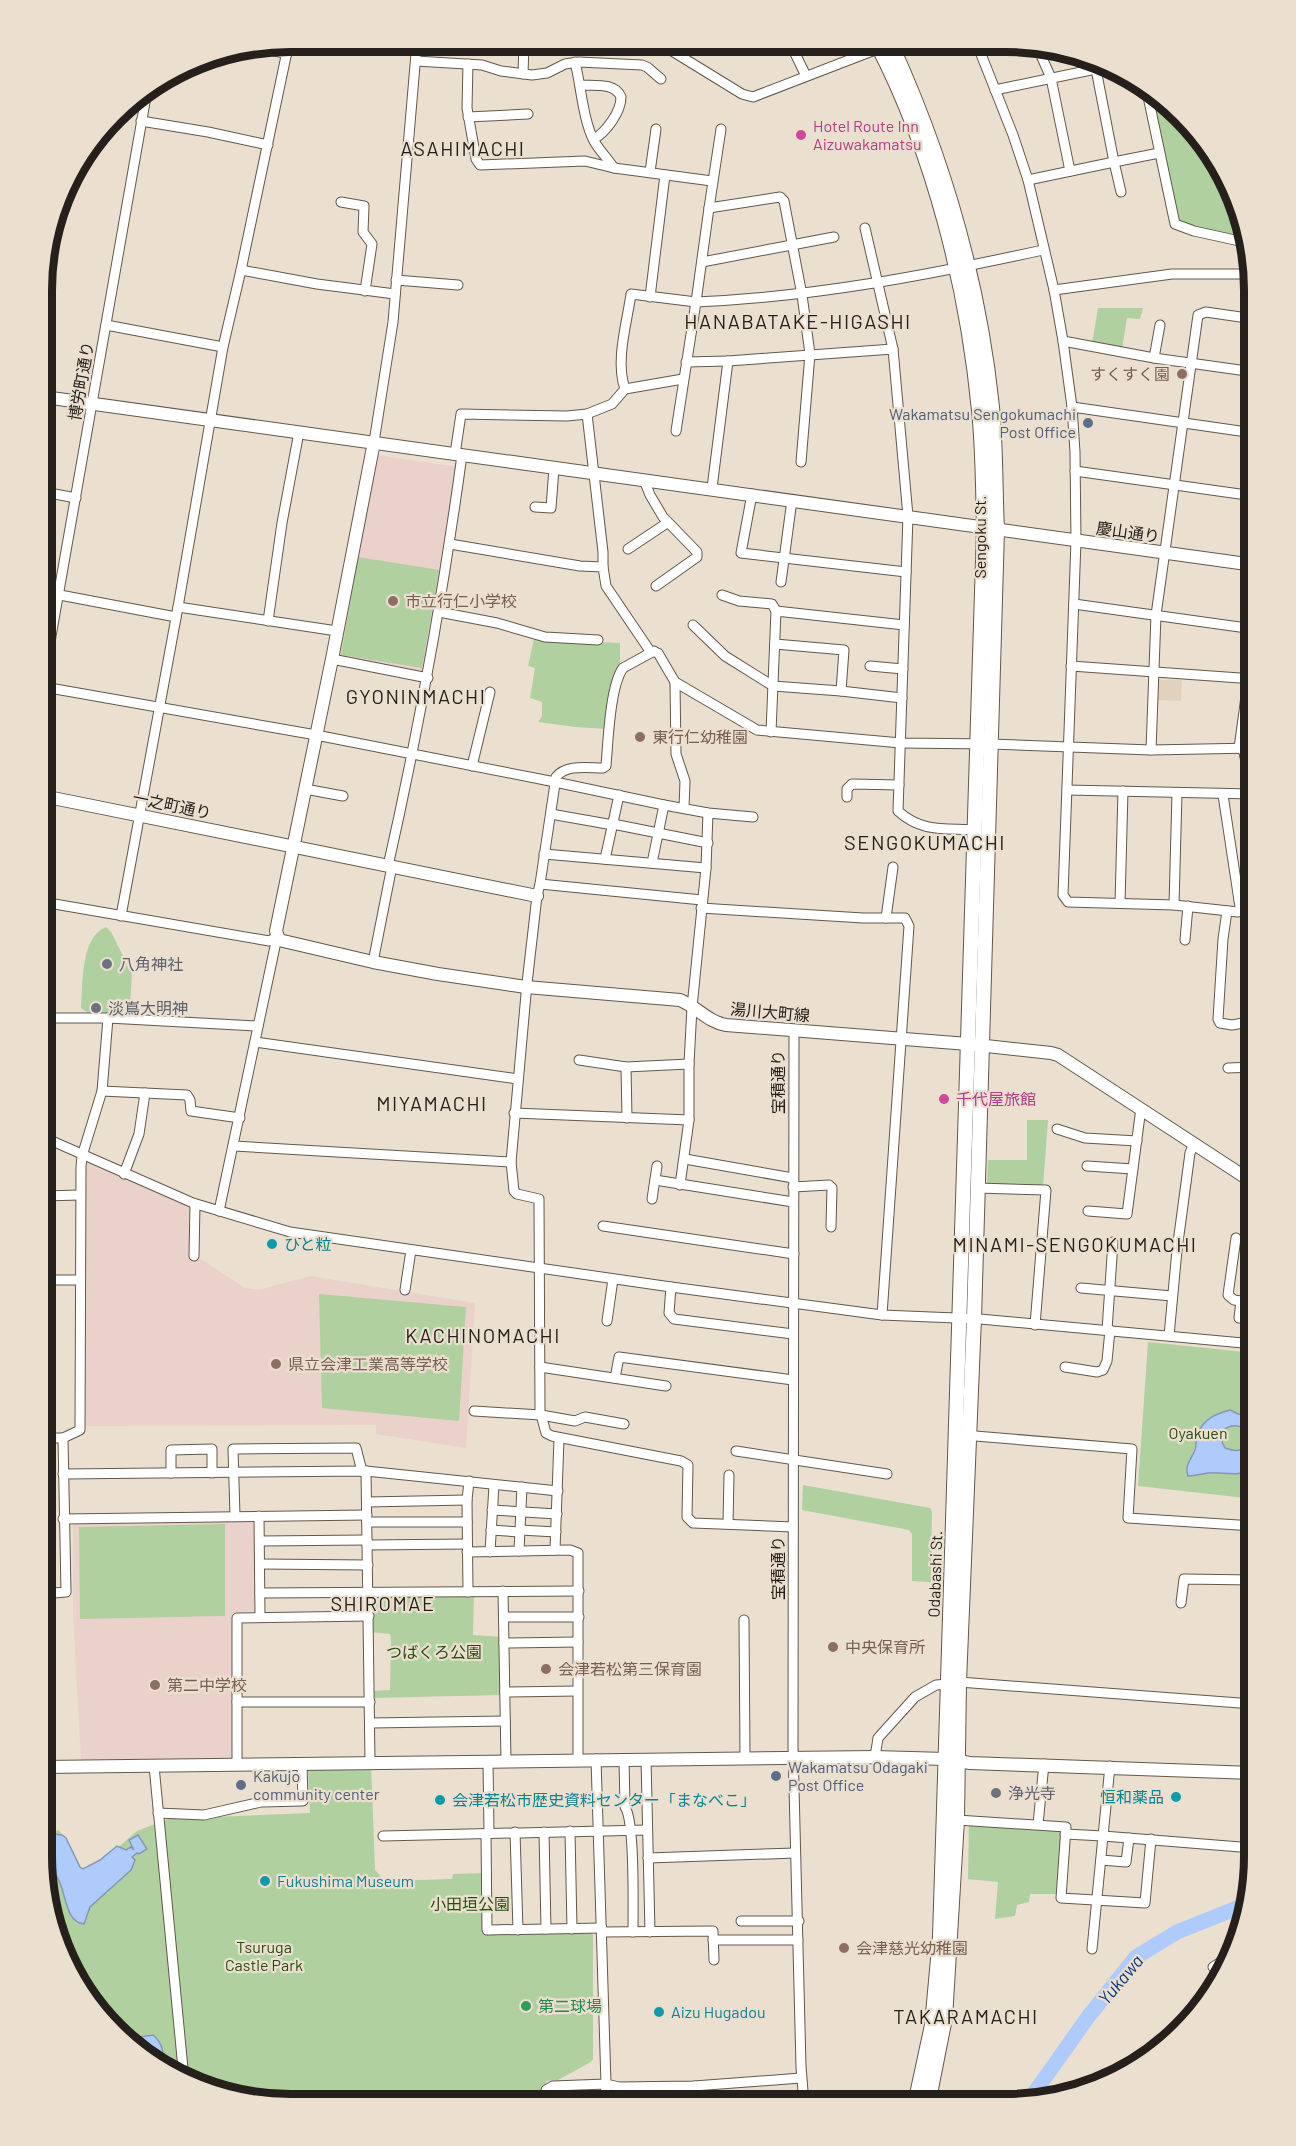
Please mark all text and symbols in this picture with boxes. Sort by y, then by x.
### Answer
place label: Hotel Route Inn Aizuwakamatsu [813,116,922,153]
marker: Hotel Route Inn Aizuwakamatsu [794,128,808,142]
district label: ASAHIMACHI [400,136,526,160]
district label: HANABATAKE-HIGASHI [684,309,912,333]
street label: 博労町通り [64,340,97,422]
place label: すくすく園 [1090,364,1170,383]
marker: すくすく園 [1175,367,1189,381]
place label: Wakamatsu Sengokumachi Post Office [889,404,1076,441]
marker: Wakamatsu Sengokumachi Post Office [1081,416,1095,430]
street label: Sengoku St. [970,495,989,579]
street label: 慶山通り [1095,518,1161,545]
place label: 市立行仁小学校 [405,591,517,610]
marker: 市立行仁小学校 [386,594,400,608]
district label: GYONINMACHI [346,684,486,708]
place label: 東行仁幼稚園 [652,727,748,746]
marker: 東行仁幼稚園 [633,730,647,744]
street label: 一之町通り [131,787,213,822]
district label: SENGOKUMACHI [844,830,1006,854]
place label: 八角神社 [119,954,183,973]
marker: 八角神社 [100,957,114,971]
place label: 淡嶌大明神 [108,998,188,1017]
street label: 湯川大町線 [729,999,811,1024]
marker: 淡嶌大明神 [89,1001,103,1015]
street label: 宝積通り [768,1050,787,1114]
place label: 千代屋旅館 [956,1089,1036,1108]
district label: MIYAMACHI [376,1091,488,1115]
marker: 千代屋旅館 [937,1092,951,1106]
district label: MINAMI-SENGOKUMACHI [953,1232,1197,1256]
place label: ひと粒 [284,1234,332,1253]
marker: ひと粒 [265,1237,279,1251]
district label: KACHINOMACHI [405,1323,561,1347]
place label: 県立会津工業高等学校 [288,1354,448,1373]
marker: 県立会津工業高等学校 [269,1357,283,1371]
park label: Oyakuen [1168,1423,1228,1442]
street label: Odabashi St. [923,1530,946,1618]
street label: 宝積通り [768,1536,787,1600]
district label: SHIROMAE [330,1591,436,1615]
place label: 中央保育所 [845,1637,925,1656]
marker: 中央保育所 [826,1640,840,1654]
park label: つばくろ公園 [386,1642,482,1661]
place label: 会津若松第三保育園 [558,1659,702,1678]
marker: 会津若松第三保育園 [539,1662,553,1676]
place label: 第二中学校 [167,1675,247,1694]
marker: 第二中学校 [148,1678,162,1692]
place label: Wakamatsu Odagaki Post Office [788,1757,928,1794]
place label: Kakujo community center [253,1766,380,1803]
marker: Wakamatsu Odagaki Post Office [769,1769,783,1783]
marker: Kakujo community center [234,1778,248,1792]
place label: 浄光寺 [1008,1783,1056,1802]
marker: 浄光寺 [989,1786,1003,1800]
place label: 恒和薬品 [1100,1787,1164,1806]
place label: 会津若松市歴史資料センター「まなべこ」 [452,1790,756,1809]
marker: 恒和薬品 [1169,1790,1183,1804]
marker: 会津若松市歴史資料センター「まなべこ」 [433,1793,447,1807]
place label: Fukushima Museum [277,1871,414,1890]
marker: Fukushima Museum [258,1874,272,1888]
park label: 小田垣公園 [430,1894,510,1913]
park label: Tsuruga Castle Park [225,1937,303,1974]
place label: 会津慈光幼稚園 [856,1938,968,1957]
marker: 会津慈光幼稚園 [837,1941,851,1955]
water label: Yukawa [1093,1950,1147,2009]
place label: 第二球場 [538,1996,602,2015]
marker: 第二球場 [519,1999,533,2013]
place label: Aizu Hugadou [671,2002,766,2021]
district label: TAKARAMACHI [893,2004,1039,2028]
marker: Aizu Hugadou [652,2005,666,2019]

